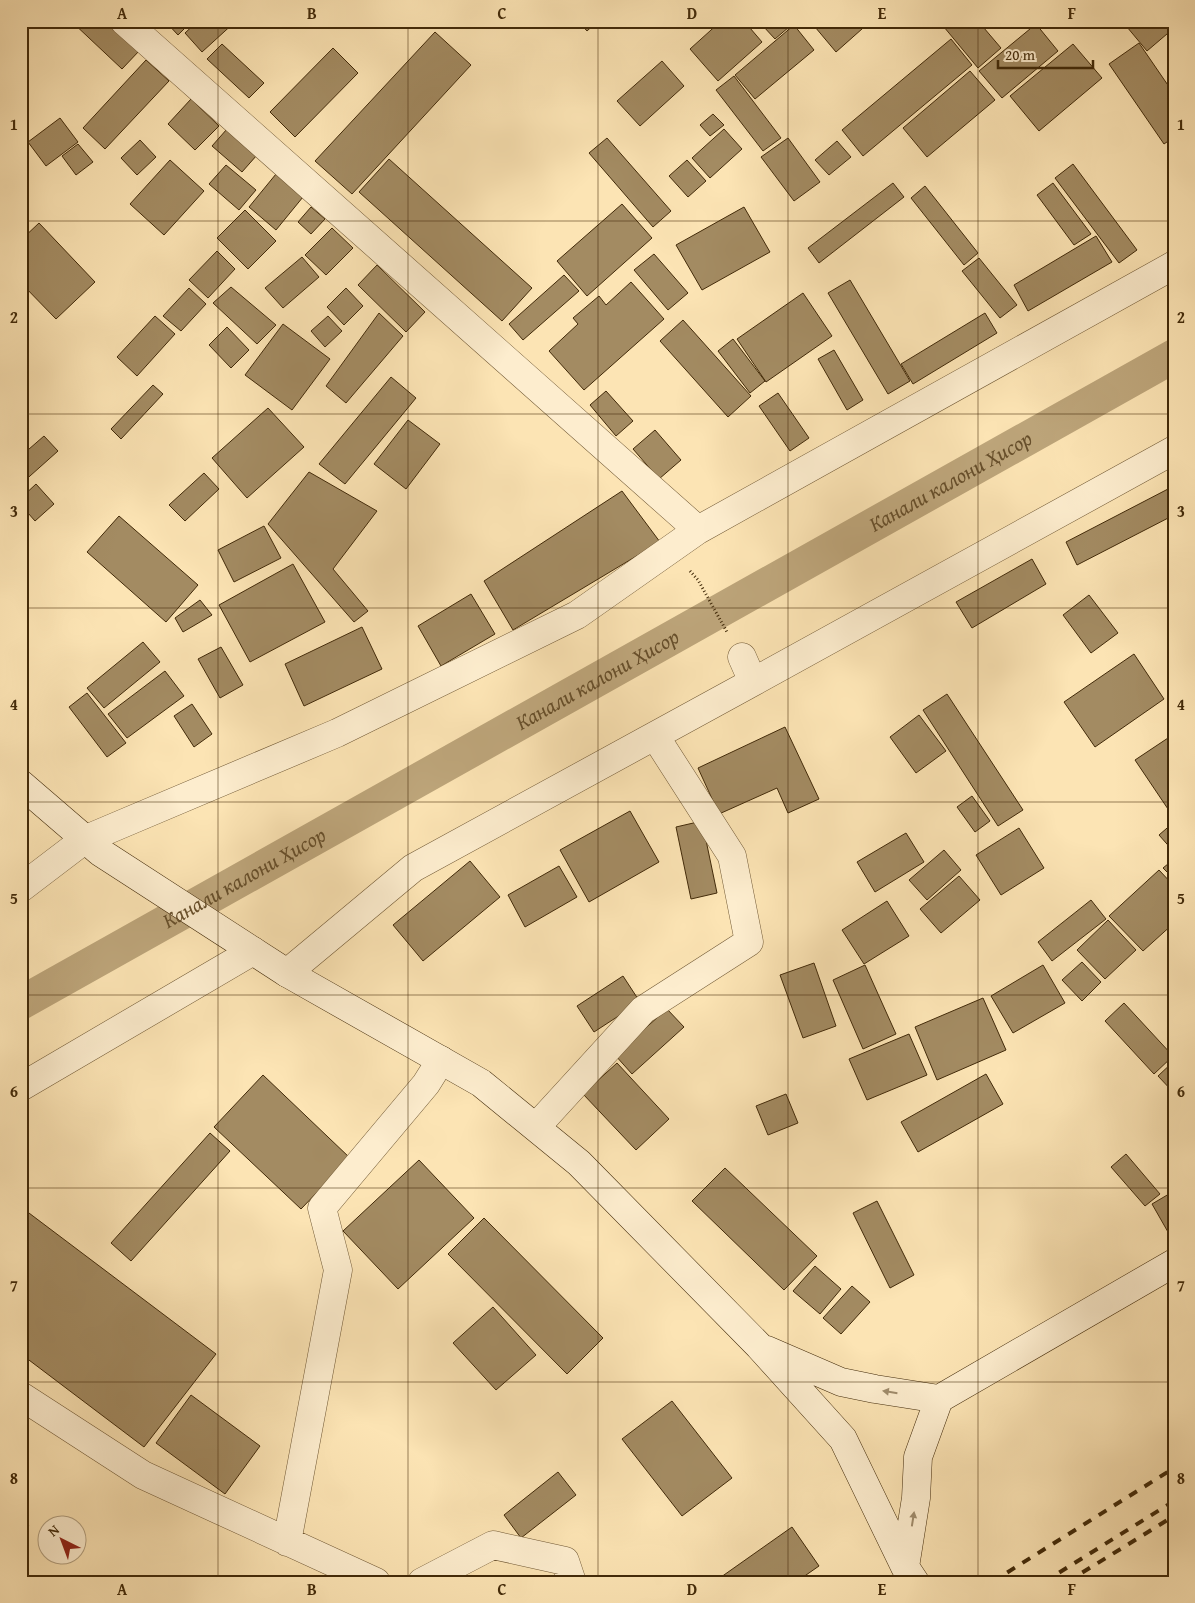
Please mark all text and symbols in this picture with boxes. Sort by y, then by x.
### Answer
text: A [117,1,128,25]
text: B [307,1,317,25]
text: C [497,1,507,25]
text: D [687,1,697,25]
text: E [878,1,887,25]
text: F [1068,1,1076,25]
scale bar [998,38,1092,70]
text: 20 m [1005,44,1036,65]
text: 1 [10,112,18,136]
text: 1 [1177,112,1185,136]
text: 2 [10,305,18,329]
text: 2 [1177,305,1185,329]
water label: Канали калони Ҳисор [863,423,1038,539]
text: 3 [10,499,18,523]
text: 3 [1177,499,1185,523]
water label: Канали калони Ҳисор [510,621,685,737]
text: 4 [10,692,18,716]
text: 4 [1177,692,1185,716]
water label: Канали калони Ҳисор [157,819,331,936]
text: 5 [10,886,18,910]
text: 5 [1177,886,1185,910]
text: 6 [10,1079,18,1103]
text: 6 [1177,1079,1185,1103]
text: 7 [10,1273,18,1297]
text: 7 [1177,1273,1185,1297]
one-way arrow [882,1387,898,1395]
text: 8 [10,1466,18,1490]
text: 8 [1177,1466,1185,1490]
one-way arrow [909,1511,917,1527]
north arrow [38,1516,88,1566]
text: N [43,1519,64,1541]
text: A [117,1577,128,1601]
text: B [307,1577,317,1601]
text: C [497,1577,507,1601]
text: D [687,1577,697,1601]
text: E [878,1577,887,1601]
text: F [1068,1577,1076,1601]

